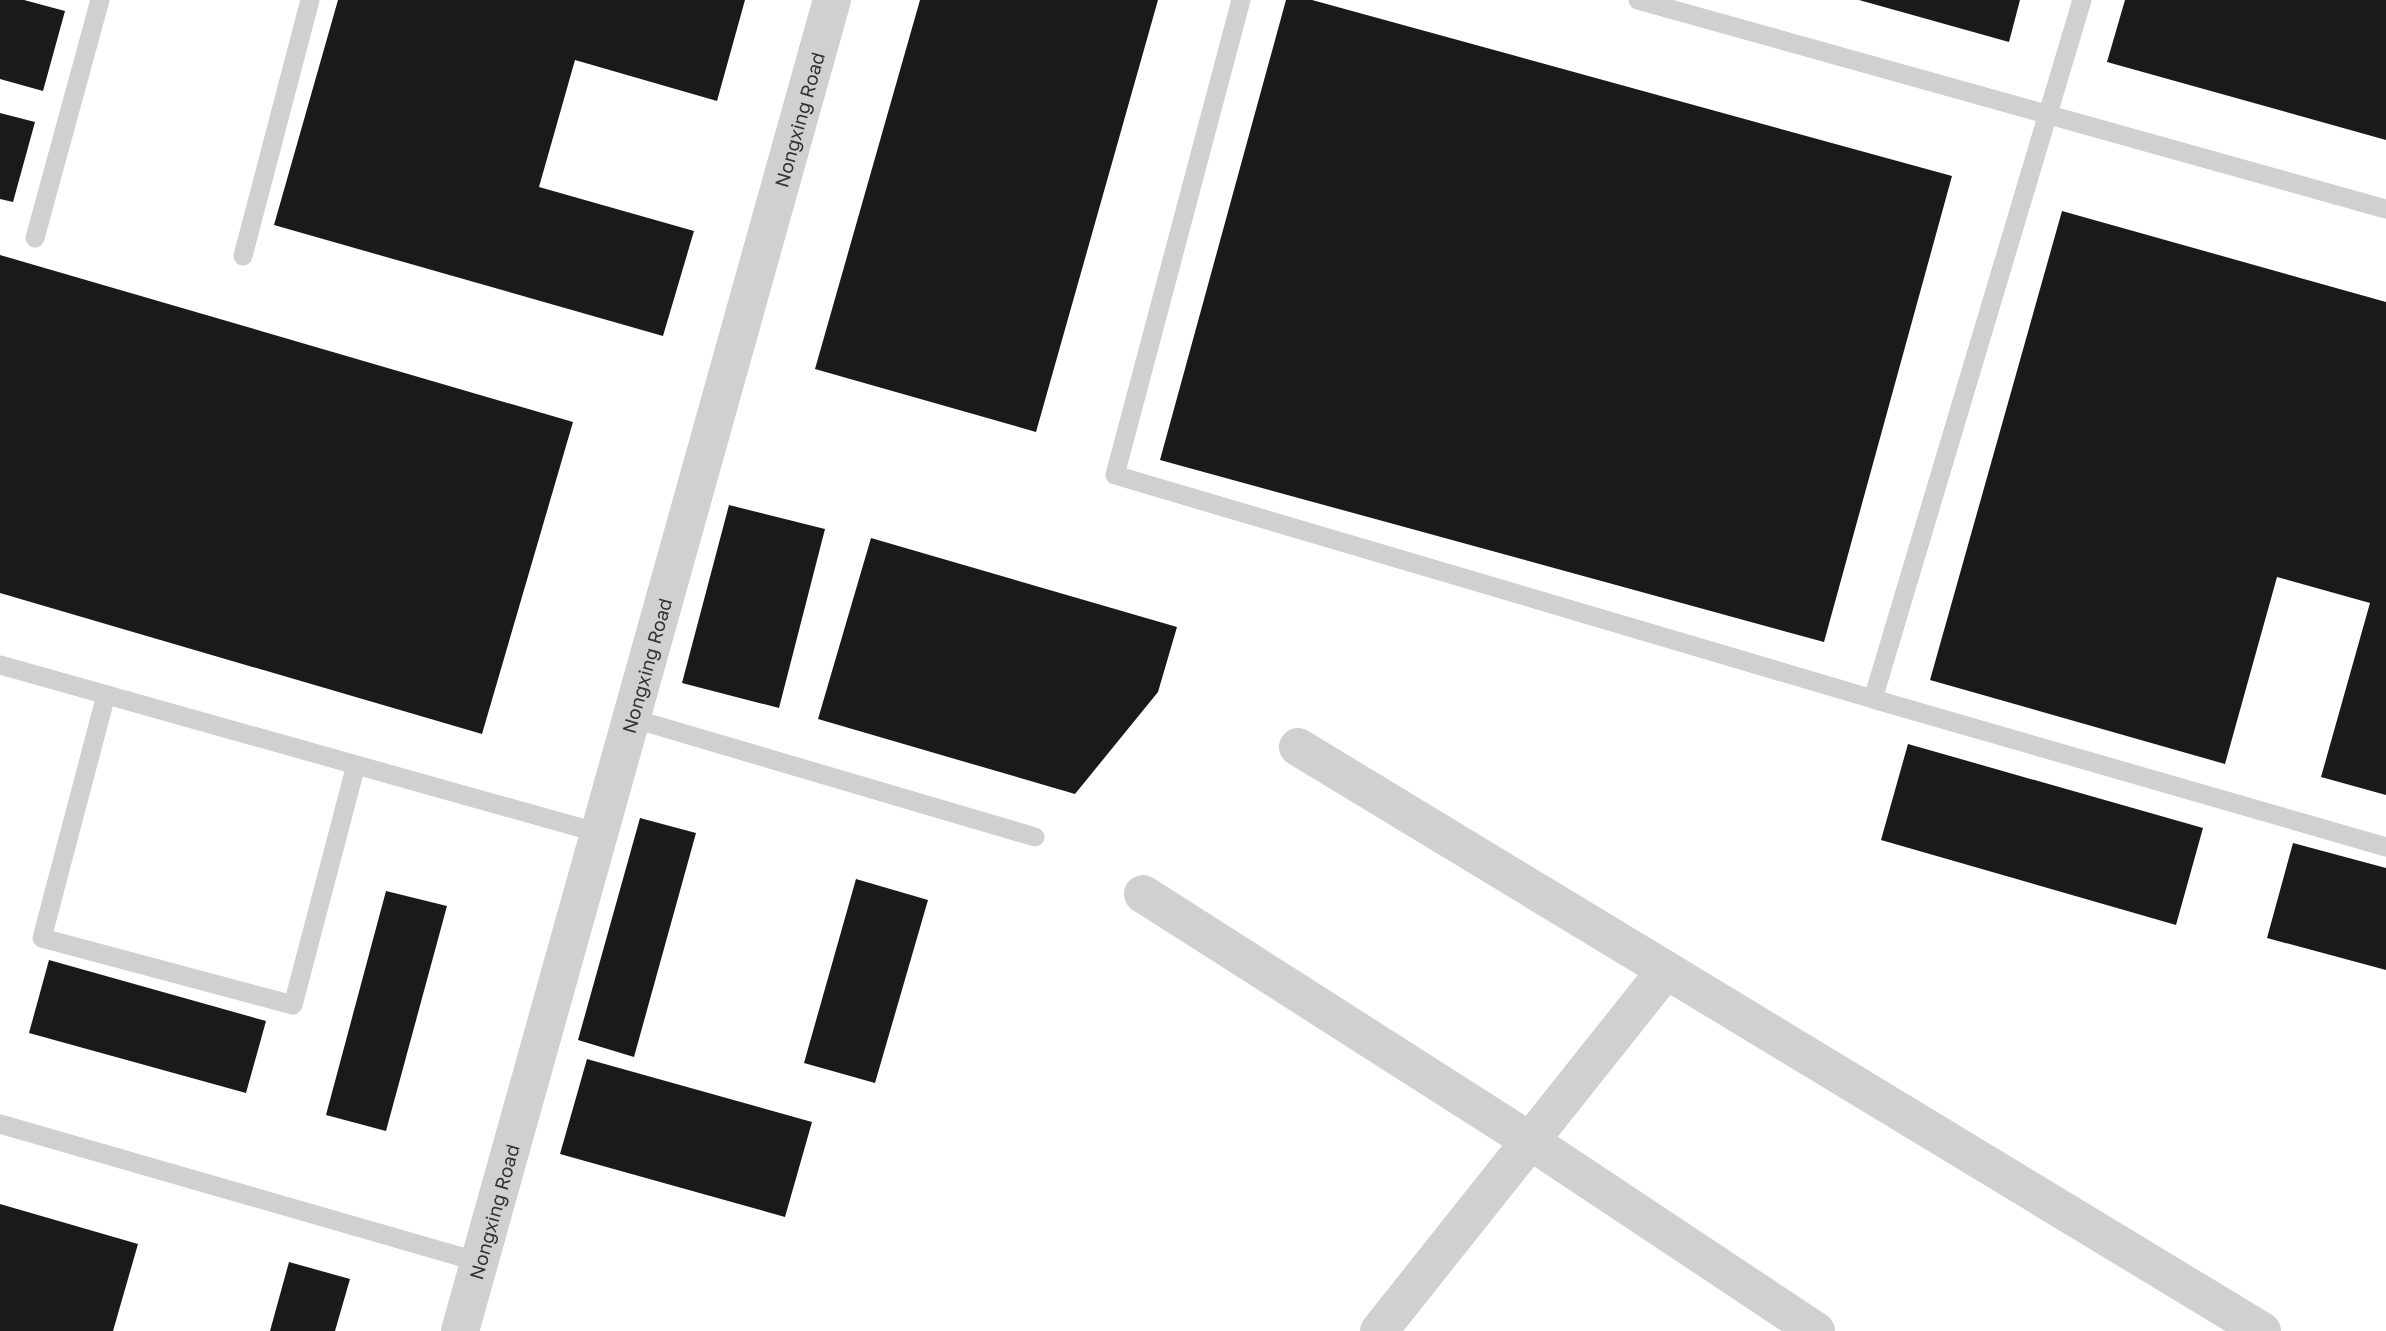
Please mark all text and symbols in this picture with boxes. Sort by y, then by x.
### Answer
street label: Nongxing Road [769,49,828,190]
street label: Nongxing Road [616,595,676,736]
street label: Nongxing Road [464,1141,523,1282]

